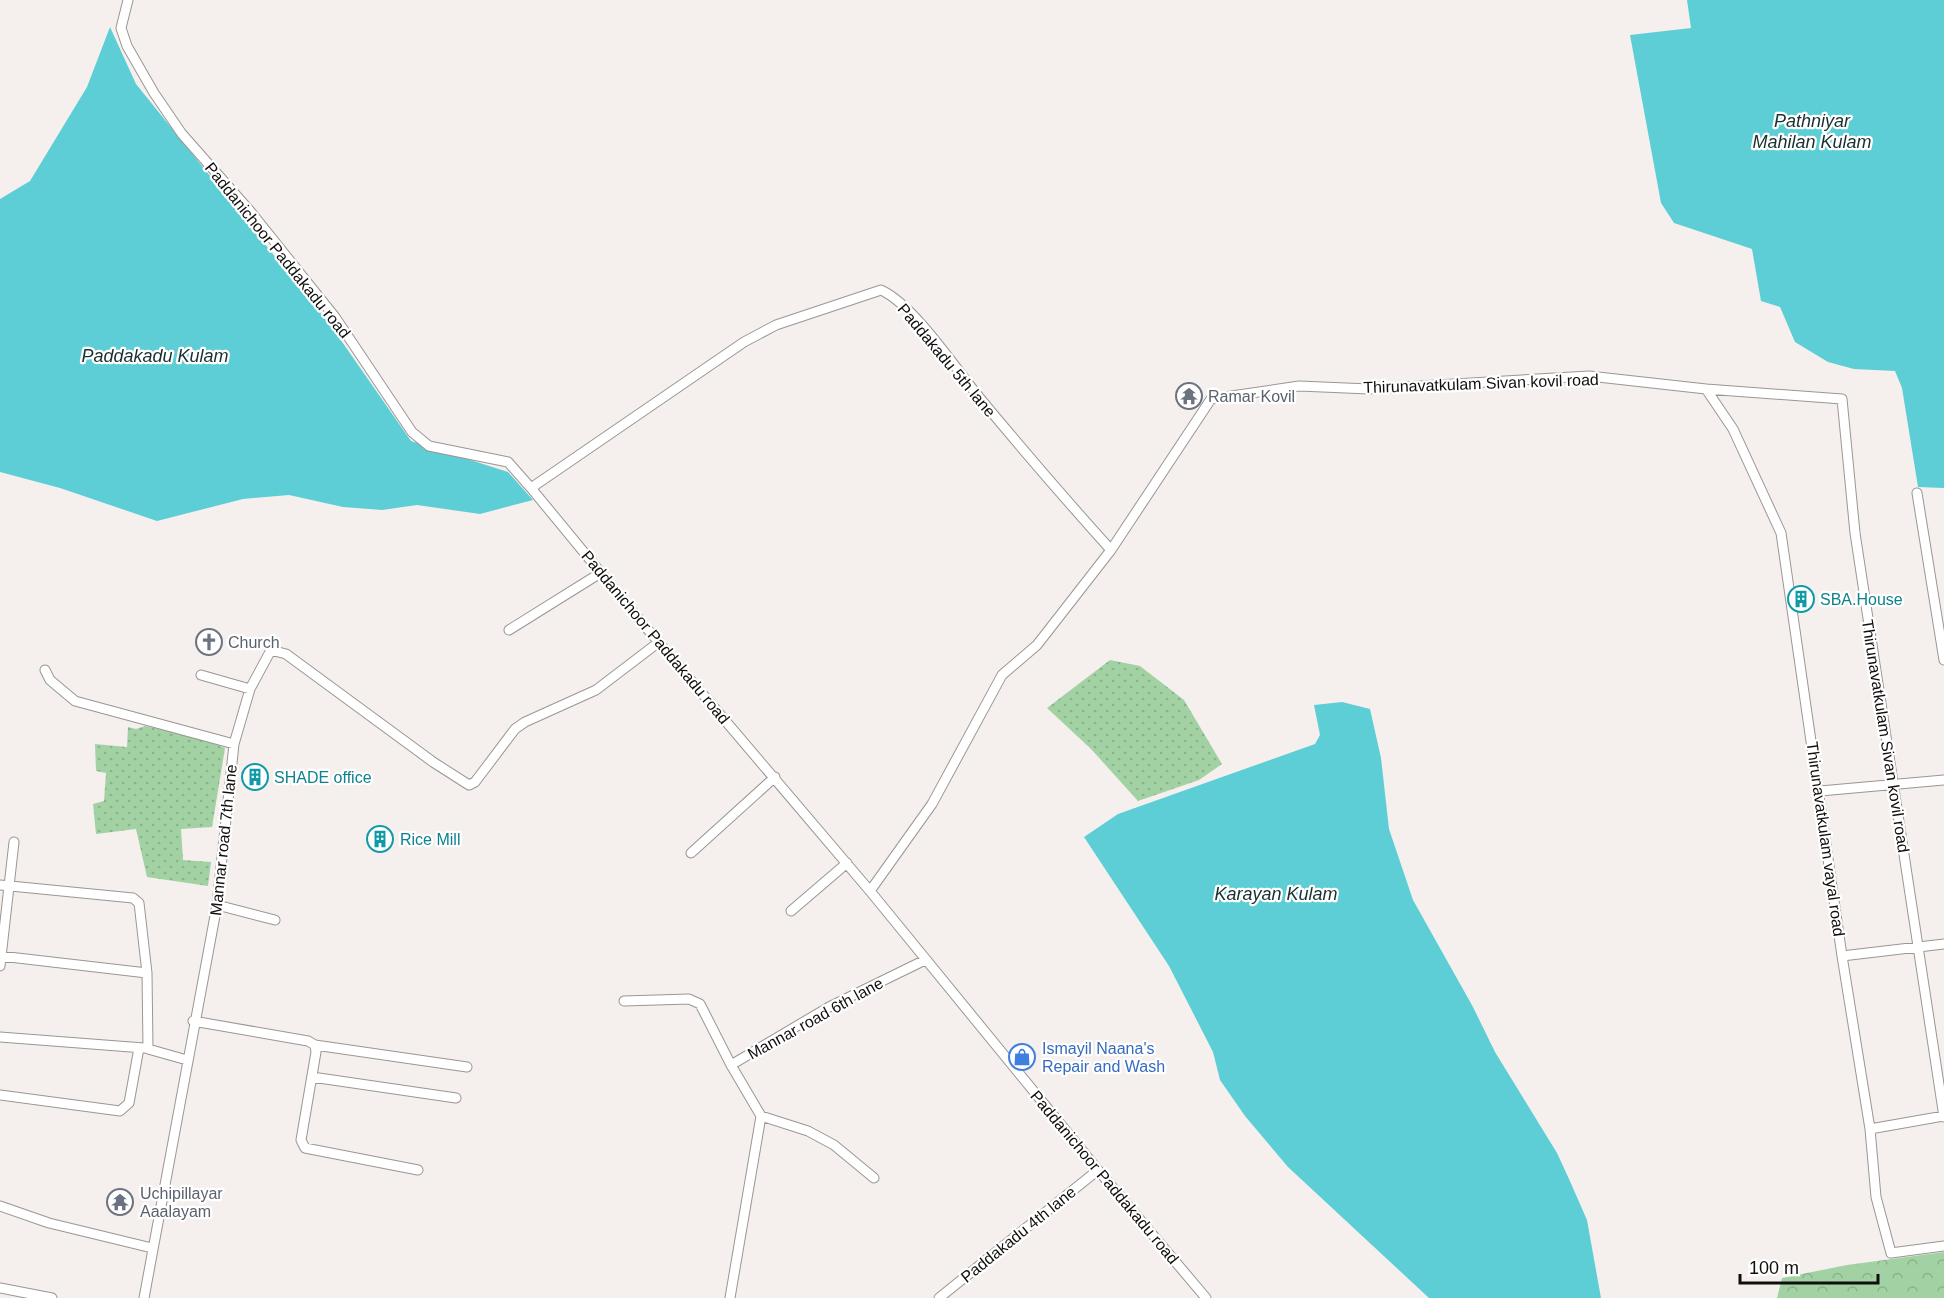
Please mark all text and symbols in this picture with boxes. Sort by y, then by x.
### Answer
water label: Pathniyar Mahilan Kulam [1752,111,1872,152]
street label: Paddanichoor Paddakadu road [202,159,354,341]
street label: Paddakadu 5th lane [894,300,999,420]
water label: Paddakadu Kulam [81,346,229,366]
street label: Thirunavatkulam Sivan kovil road [1363,371,1599,396]
temple icon: Ramar Kovil [1174,381,1204,411]
place label: Ramar Kovil [1208,388,1295,405]
street label: Paddanichoor Paddakadu road [578,547,733,727]
building icon: SBA.House [1786,584,1816,614]
place label: SBA.House [1820,591,1903,608]
street label: Thirunavatkulam Sivan kovil road [1859,618,1912,854]
church icon: Church [194,627,224,657]
place label: Church [228,634,280,651]
street label: Thirunavatkulam vayal road [1803,741,1848,938]
building icon: SHADE office [240,762,270,792]
street label: Mannar road 7th lane [207,763,240,917]
place label: SHADE office [274,769,372,786]
building icon: Rice Mill [365,824,395,854]
place label: Rice Mill [400,831,460,848]
water label: Karayan Kulam [1214,884,1338,904]
street label: Mannar road 6th lane [745,974,886,1063]
place label: Ismayil Naana's Repair and Wash [1042,1040,1165,1075]
shop icon: Ismayil Naana's Repair and Wash [1007,1042,1037,1072]
street label: Paddanichoor Paddakadu road [1027,1087,1182,1267]
street label: Paddakadu 4th lane [958,1183,1079,1286]
place label: Uchipillayar Aaalayam [140,1185,223,1220]
temple icon: Uchipillayar Aaalayam [105,1187,135,1217]
scale bar [1740,1247,1878,1285]
text: 100 m [1749,1258,1799,1278]

